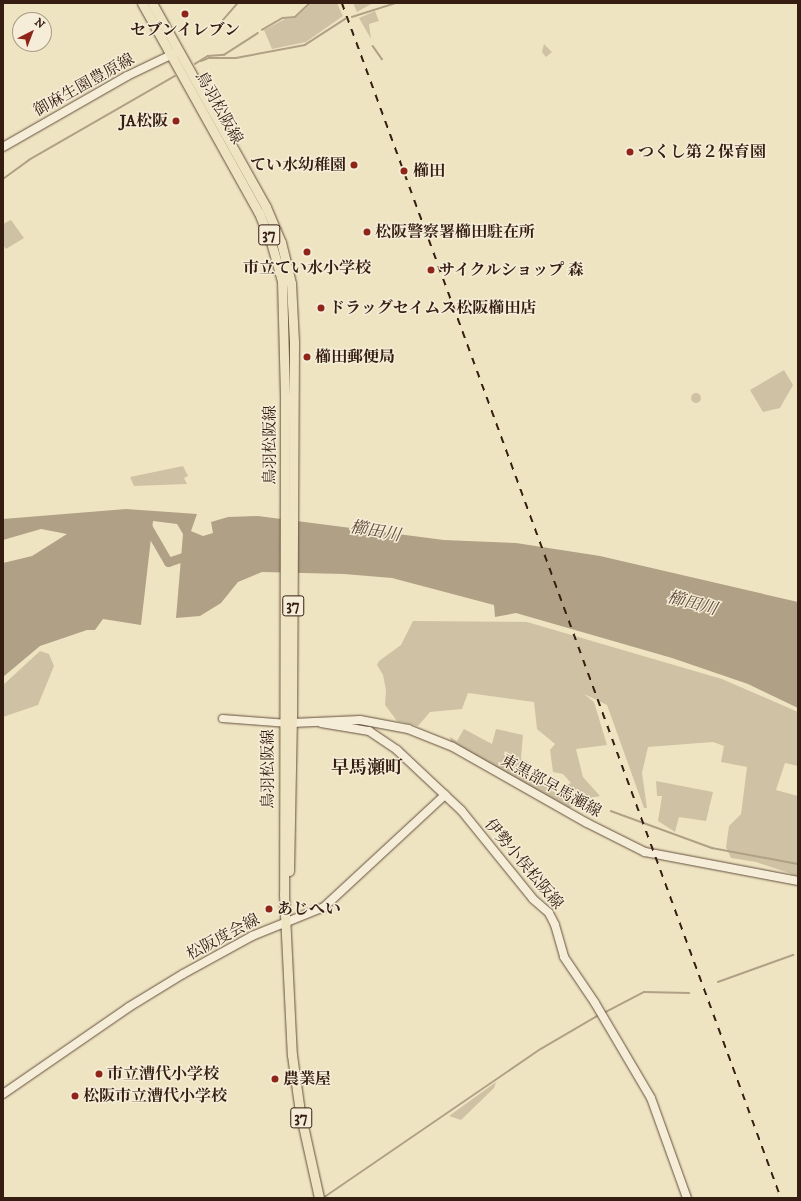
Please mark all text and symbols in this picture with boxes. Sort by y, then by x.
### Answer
marker: セブンイレブン [180,9,190,19]
north arrow [12,12,52,52]
text: N [31,16,47,32]
place label: セブンイレブン [129,20,241,40]
street label: 御麻生園豊原線 [30,49,138,121]
street label: 鳥羽松阪線 [191,68,247,148]
place label: JA松阪 [120,111,168,131]
marker: JA松阪 [171,116,181,126]
place label: つくし第２保育園 [638,142,766,162]
marker: つくし第２保育園 [625,147,635,157]
place label: てい水幼稚園 [250,155,346,175]
marker: てい水幼稚園 [349,160,359,170]
place label: 櫛田 [413,161,445,181]
marker: 櫛田 [398,165,410,177]
road number: 37 [258,222,280,248]
place label: 松阪警察署櫛田駐在所 [375,222,535,242]
marker: 松阪警察署櫛田駐在所 [362,227,372,237]
marker: 市立てい水小学校 [302,247,312,257]
place label: 市立てい水小学校 [243,258,371,278]
place label: サイクルショップ 森 [439,260,586,280]
marker: サイクルショップ 森 [426,265,436,275]
place label: ドラッグセイムス松阪櫛田店 [329,298,537,318]
marker: ドラッグセイムス松阪櫛田店 [316,303,326,313]
place label: 櫛田郵便局 [315,347,395,367]
marker: 櫛田郵便局 [302,352,312,362]
street label: 鳥羽松阪線 [260,405,280,485]
water label: 櫛田川 [348,518,402,546]
water label: 櫛田川 [665,588,719,620]
road number: 37 [282,593,304,619]
street label: 鳥羽松阪線 [258,729,278,809]
street label: 東黒部早馬瀬線 [497,750,605,822]
district label: 早馬瀬町 [331,757,403,779]
street label: 伊勢小俣松阪線 [481,815,567,913]
place label: あじへい [277,899,341,919]
marker: あじへい [264,904,274,914]
street label: 松阪度会線 [183,910,263,964]
place label: 市立漕代小学校 [107,1064,219,1084]
marker: 市立漕代小学校 [94,1069,104,1079]
place label: 農業屋 [283,1069,331,1089]
marker: 農業屋 [270,1074,280,1084]
place label: 松阪市立漕代小学校 [83,1086,227,1106]
marker: 松阪市立漕代小学校 [70,1091,80,1101]
road number: 37 [290,1105,312,1131]

